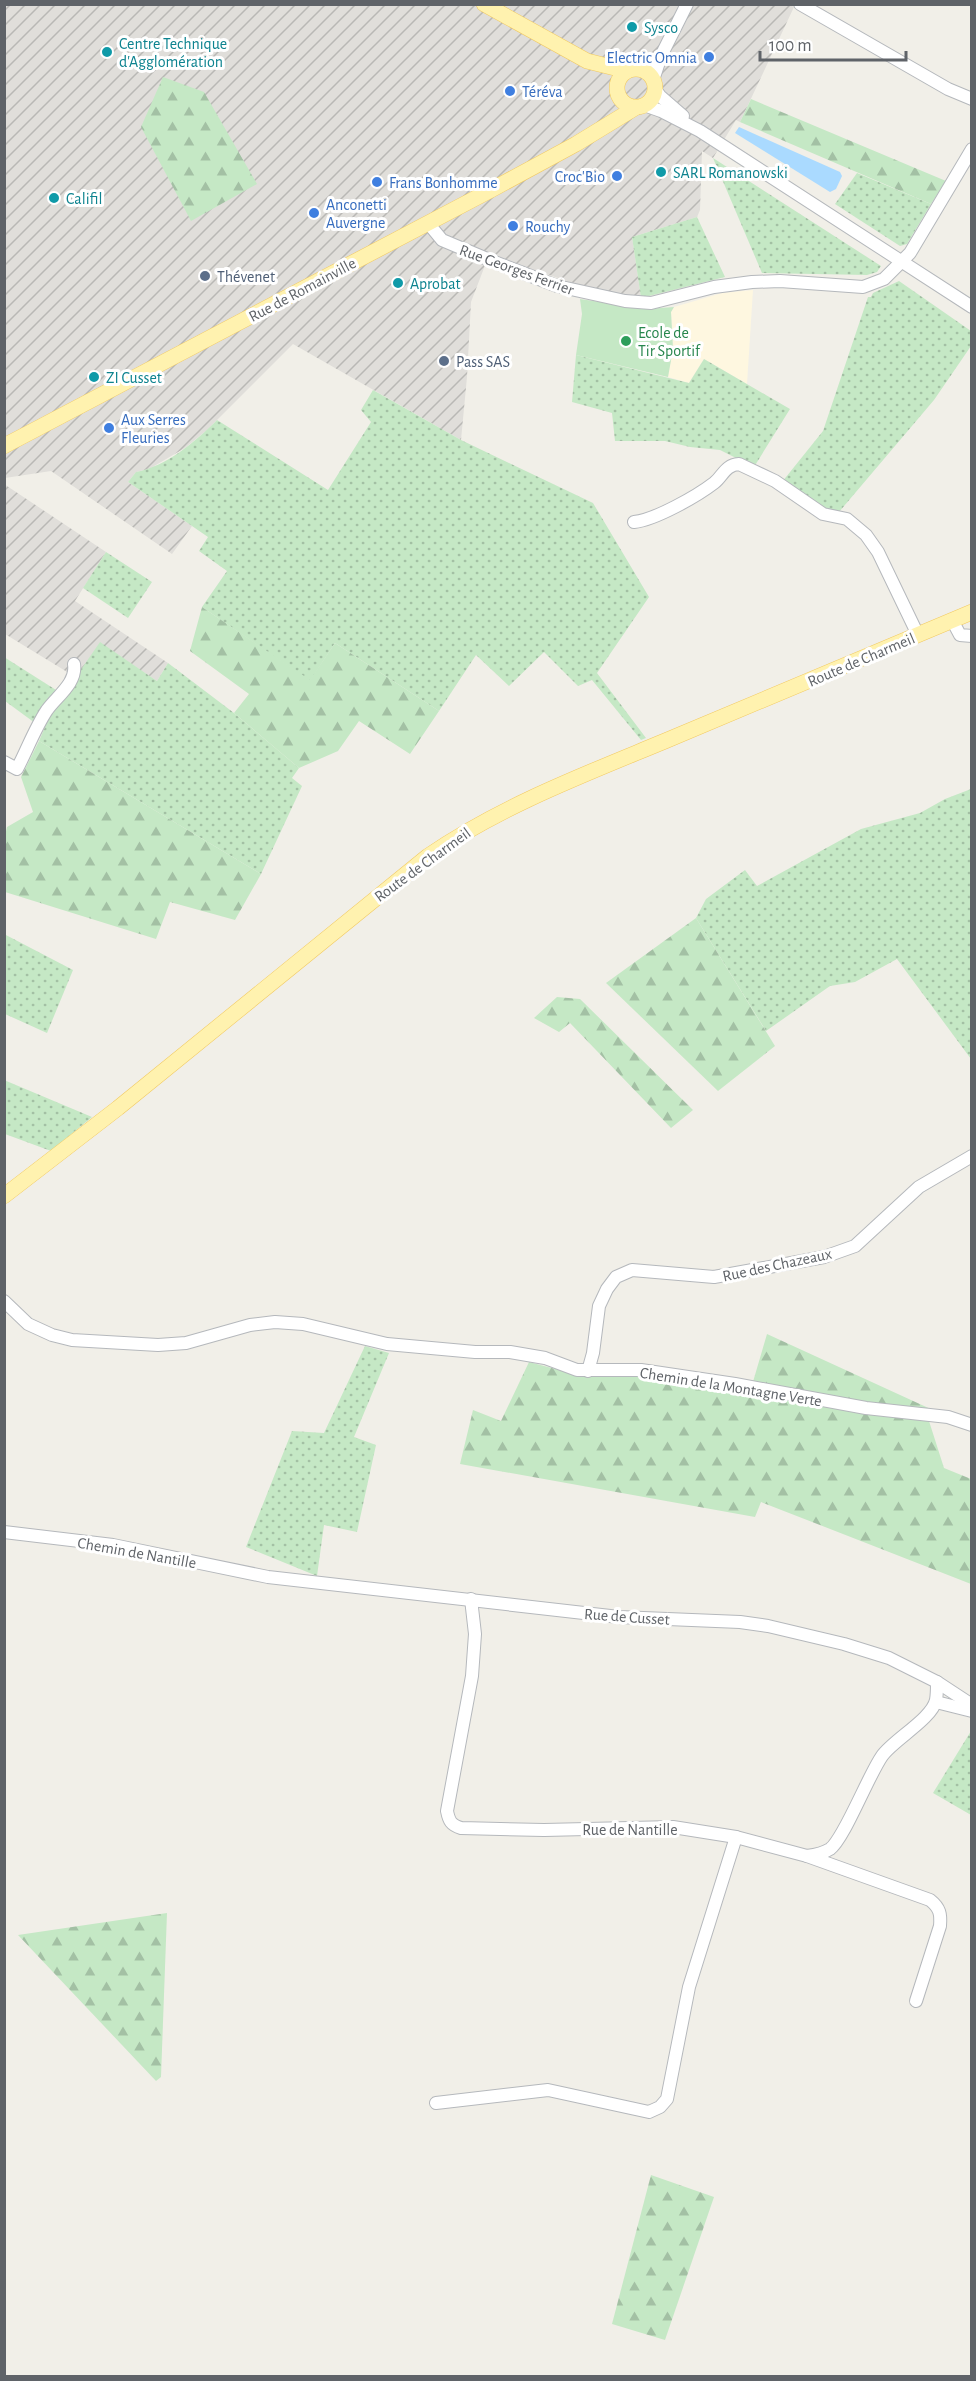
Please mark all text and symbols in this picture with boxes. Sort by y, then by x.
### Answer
marker: Sysco [625,20,639,34]
place label: Sysco [644,20,678,37]
scale bar [760,24,906,62]
place label: Centre Technique d'Agglomération [119,36,227,70]
text: 100 m [769,37,812,55]
marker: Centre Technique d'Agglomération [100,45,114,59]
place label: Electric Omnia [607,50,697,66]
marker: Electric Omnia [702,50,716,64]
marker: Téréva [503,84,517,98]
place label: Téréva [522,84,563,100]
marker: SARL Romanowski [654,165,668,179]
place label: SARL Romanowski [673,165,788,181]
place label: Croc'Bio [555,169,605,185]
marker: Croc'Bio [610,169,624,183]
marker: Frans Bonhomme [370,175,384,189]
place label: Frans Bonhomme [389,175,498,191]
marker: Califil [47,191,61,205]
place label: Califil [66,191,102,207]
place label: Anconetti Auvergne [326,197,387,231]
marker: Anconetti Auvergne [307,206,321,220]
marker: Rouchy [506,219,520,233]
place label: Rouchy [525,219,570,236]
street label: Rue Georges Ferrier [457,242,577,298]
street label: Rue de Romainville [246,255,359,325]
marker: Thévenet [198,269,212,283]
place label: Thévenet [217,269,275,285]
marker: Aprobat [391,276,405,290]
place label: Aprobat [410,276,461,292]
place label: Ecole de Tir Sportif [638,325,701,359]
marker: Ecole de Tir Sportif [619,334,633,348]
marker: Pass SAS [437,354,451,368]
place label: Pass SAS [456,354,510,370]
marker: ZI Cusset [87,370,101,384]
place label: ZI Cusset [106,370,162,386]
place label: Aux Serres Fleuries [121,412,186,446]
marker: Aux Serres Fleuries [102,421,116,435]
street label: Route de Charmeil [806,630,917,690]
street label: Route de Charmeil [372,825,474,905]
street label: Rue des Chazeaux [721,1246,833,1284]
street label: Chemin de la Montagne Verte [639,1365,823,1409]
street label: Chemin de Nantille [76,1535,197,1571]
street label: Rue de Cusset [584,1606,670,1628]
street label: Rue de Nantille [582,1822,678,1838]

